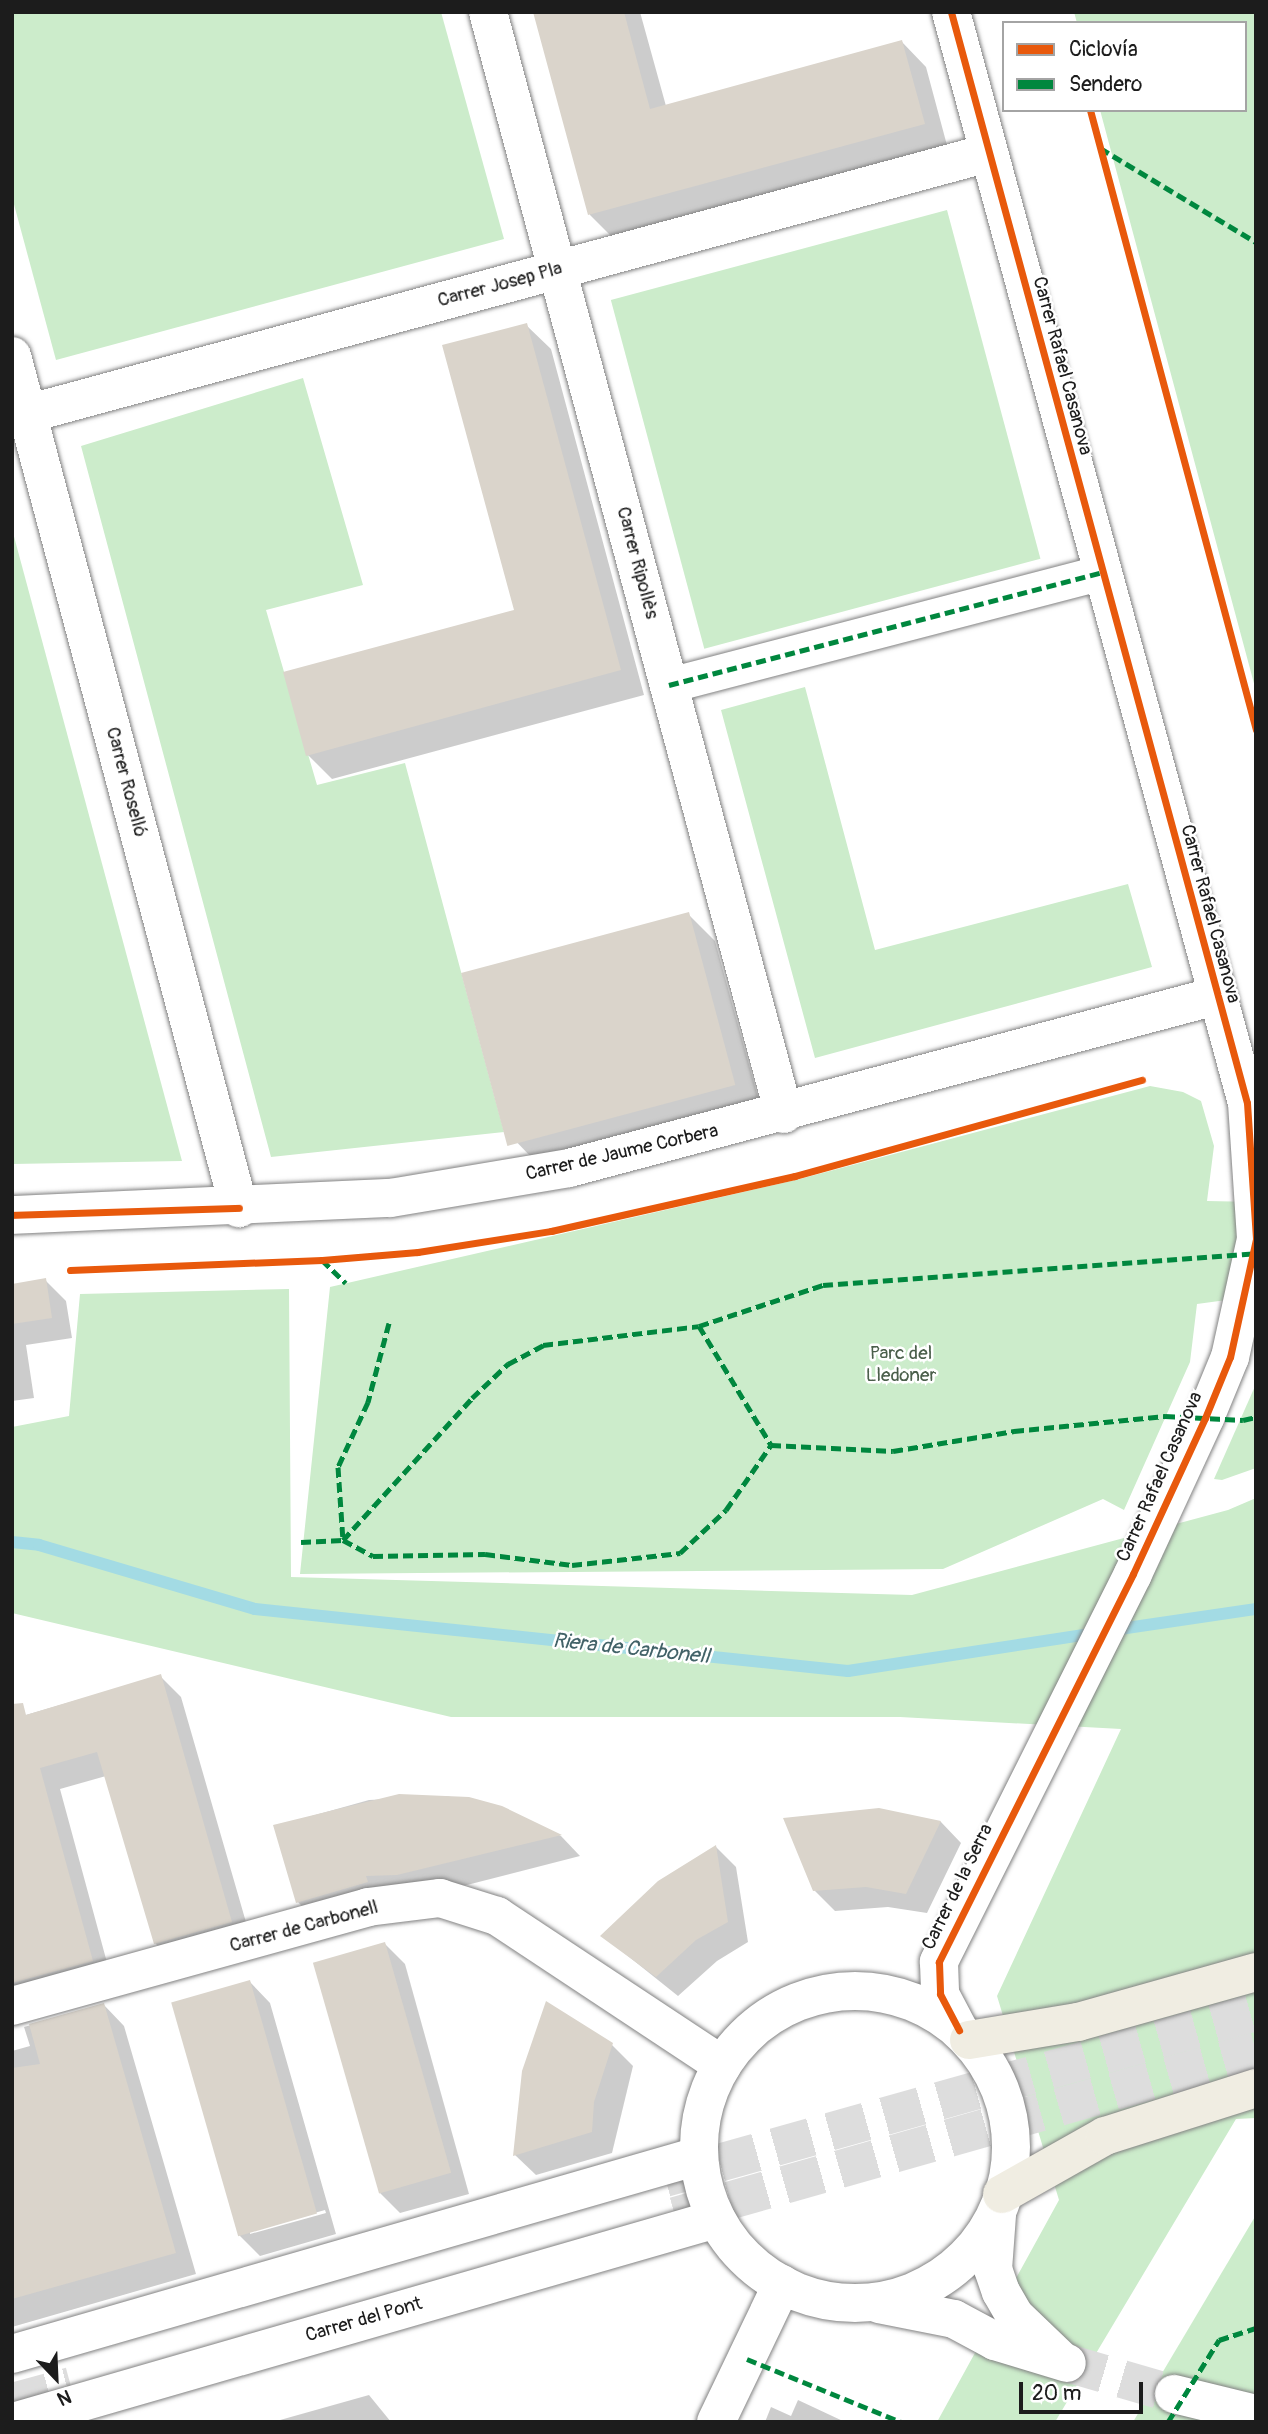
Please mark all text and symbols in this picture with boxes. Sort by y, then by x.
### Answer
legend [1002,21,1247,112]
text: Ciclovía [1069,36,1138,63]
text: Sendero [1069,71,1142,98]
street label: Carrer Josep Pla [435,257,565,313]
street label: Carrer Rafael Casanova [1027,274,1097,458]
street label: Carrer Ripollès [611,504,663,622]
street label: Carrer Roselló [100,725,152,839]
street label: Carrer Rafael Casanova [1175,822,1245,1006]
street label: Carrer de Jaume Corbera [523,1120,721,1186]
park label: Parc del Lledoner [866,1343,936,1387]
street label: Carrer Rafael Casanova [1112,1388,1208,1566]
water label: Riera de Carbonell [551,1628,711,1670]
street label: Carrer de la Serra [918,1820,998,1954]
street label: Carrer de Carbonell [227,1896,381,1958]
street label: Carrer del Pont [303,2292,425,2348]
north arrow [21,2343,91,2413]
scale bar [1023,2368,1147,2412]
text: 20 m [1032,2380,1081,2407]
text: N [54,2384,75,2411]

